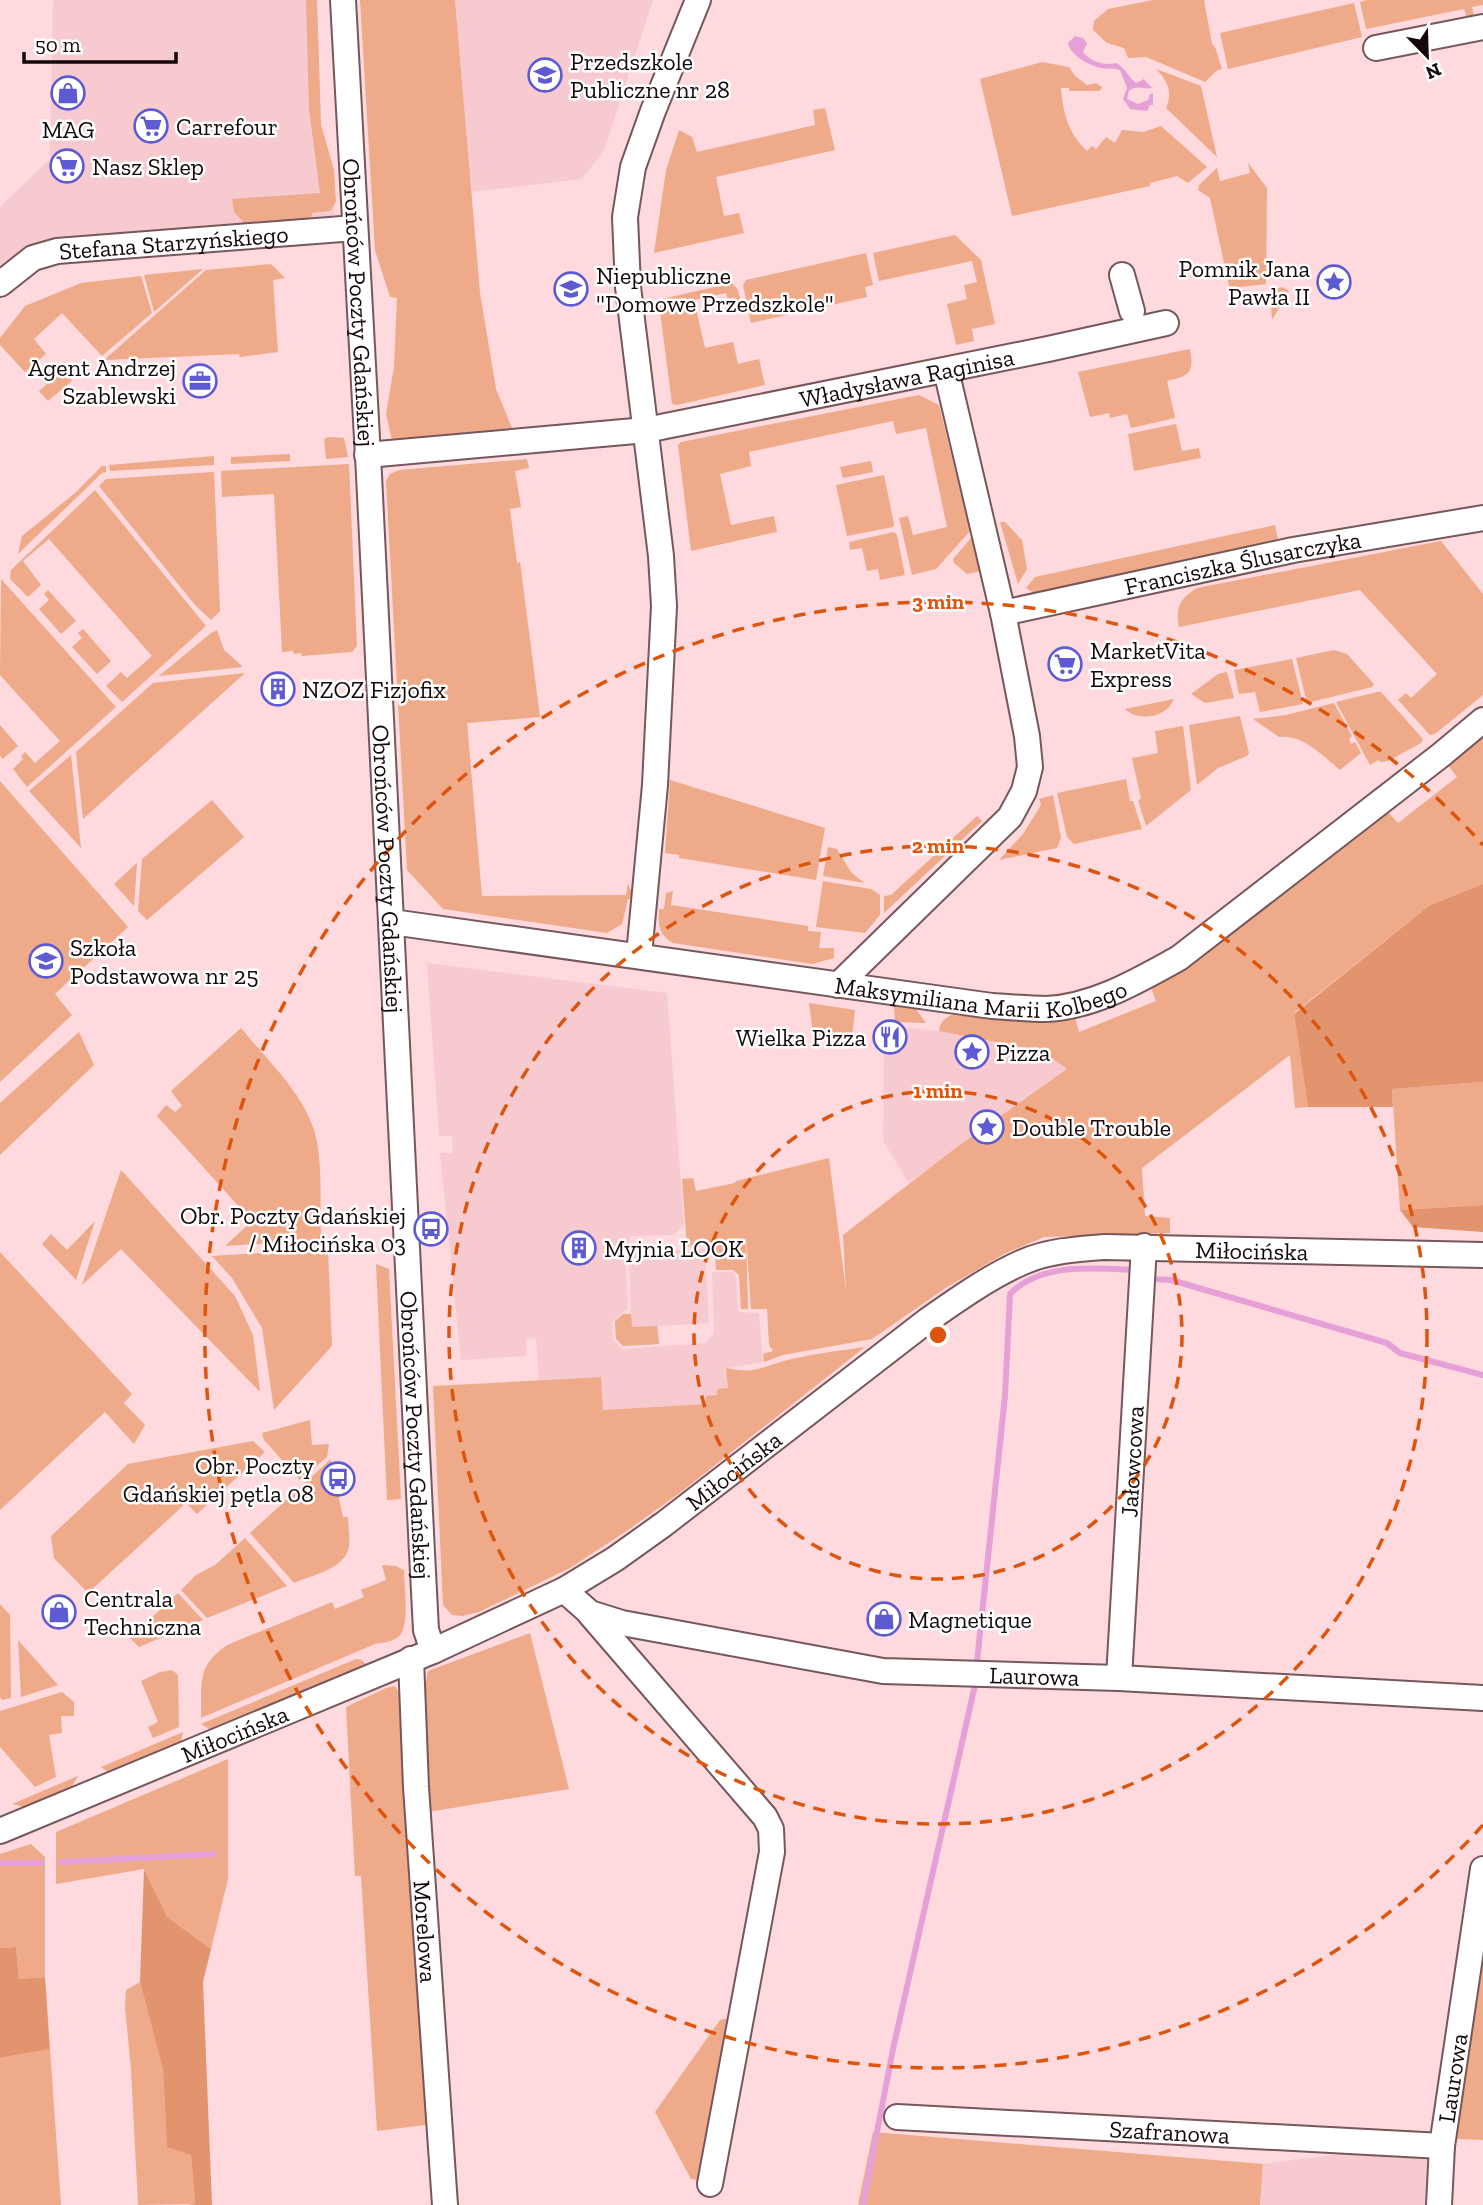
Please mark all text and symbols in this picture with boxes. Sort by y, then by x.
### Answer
scale bar [24,21,177,65]
north arrow [1392,21,1462,91]
text: 50 m [35,32,81,57]
place label: Przedszkole Publiczne nr 28 [570,47,730,104]
school or university icon: Przedszkole Publiczne nr 28 [526,56,564,94]
text: N [1422,58,1445,85]
shop icon: MAG [49,74,87,112]
supermarket icon: Carrefour [132,107,170,145]
place label: Carrefour [176,112,278,141]
place label: MAG [42,115,94,144]
supermarket icon: Nasz Sklep [48,147,86,185]
place label: Nasz Sklep [92,152,204,181]
street label: Obrońców Poczty Gdańskiej [337,158,382,448]
street label: Stefana Starzyńskiego [58,219,289,265]
place label: Pomnik Jana Pawła II [1179,254,1310,311]
place label: Niepubliczne "Domowe Przedszkole" [596,261,834,318]
place icon: Pomnik Jana Pawła II [1315,263,1353,301]
school or university icon: Niepubliczne "Domowe Przedszkole" [552,270,590,308]
street label: Władysława Raginisa [797,342,1017,413]
place label: Agent Andrzej Szablewski [28,353,176,410]
office icon: Agent Andrzej Szablewski [181,362,219,400]
street label: Franciszka Ślusarczyka [1122,524,1364,601]
text: 3 min [912,589,965,614]
place label: MarketVita Express [1090,636,1206,693]
supermarket icon: MarketVita Express [1046,645,1084,683]
building icon: NZOZ Fizjofix [259,670,297,708]
place label: NZOZ Fizjofix [302,675,446,704]
street label: Obrońców Poczty Gdańskiej [367,724,410,1014]
text: 2 min [912,833,965,858]
place label: Szkoła Podstawowa nr 25 [70,933,258,990]
school or university icon: Szkoła Podstawowa nr 25 [27,942,65,980]
street label: Maksymiliana Marii Kolbego [833,970,1131,1024]
restaurant icon: Wielka Pizza [871,1018,909,1056]
place label: Wielka Pizza [736,1023,866,1052]
place icon: Pizza [953,1033,991,1071]
place label: Pizza [996,1038,1051,1067]
text: 1 min [913,1078,963,1103]
place icon: Double Trouble [968,1108,1006,1146]
place label: Double Trouble [1012,1113,1171,1142]
place label: Obr. Poczty Gdańskiej / Miłocińska 03 [180,1201,406,1258]
bus stop icon: Obr. Poczty Gdańskiej / Miłocińska 03 [412,1210,450,1248]
building icon: Myjnia LOOK [560,1229,598,1267]
place label: Myjnia LOOK [604,1234,744,1263]
street label: Miłocińska [1195,1234,1309,1266]
street label: Obrońców Poczty Gdańskiej [395,1290,438,1580]
centre of rings [926,1323,950,1347]
street label: Jałowcowa [1114,1404,1149,1518]
street label: Miłocińska [680,1424,787,1516]
place label: Obr. Poczty Gdańskiej pętla 08 [123,1451,315,1508]
bus stop icon: Obr. Poczty Gdańskiej pętla 08 [319,1460,357,1498]
place label: Centrala Techniczna [84,1584,202,1641]
shop icon: Centrala Techniczna [40,1593,78,1631]
shop icon: Magnetique [865,1600,903,1638]
place label: Magnetique [908,1605,1032,1634]
street label: Laurowa [989,1660,1080,1691]
street label: Miłocińska [177,1698,293,1769]
street label: Morelowa [408,1879,444,1984]
street label: Laurowa [1431,2031,1473,2125]
street label: Szafranowa [1109,2114,1231,2149]

